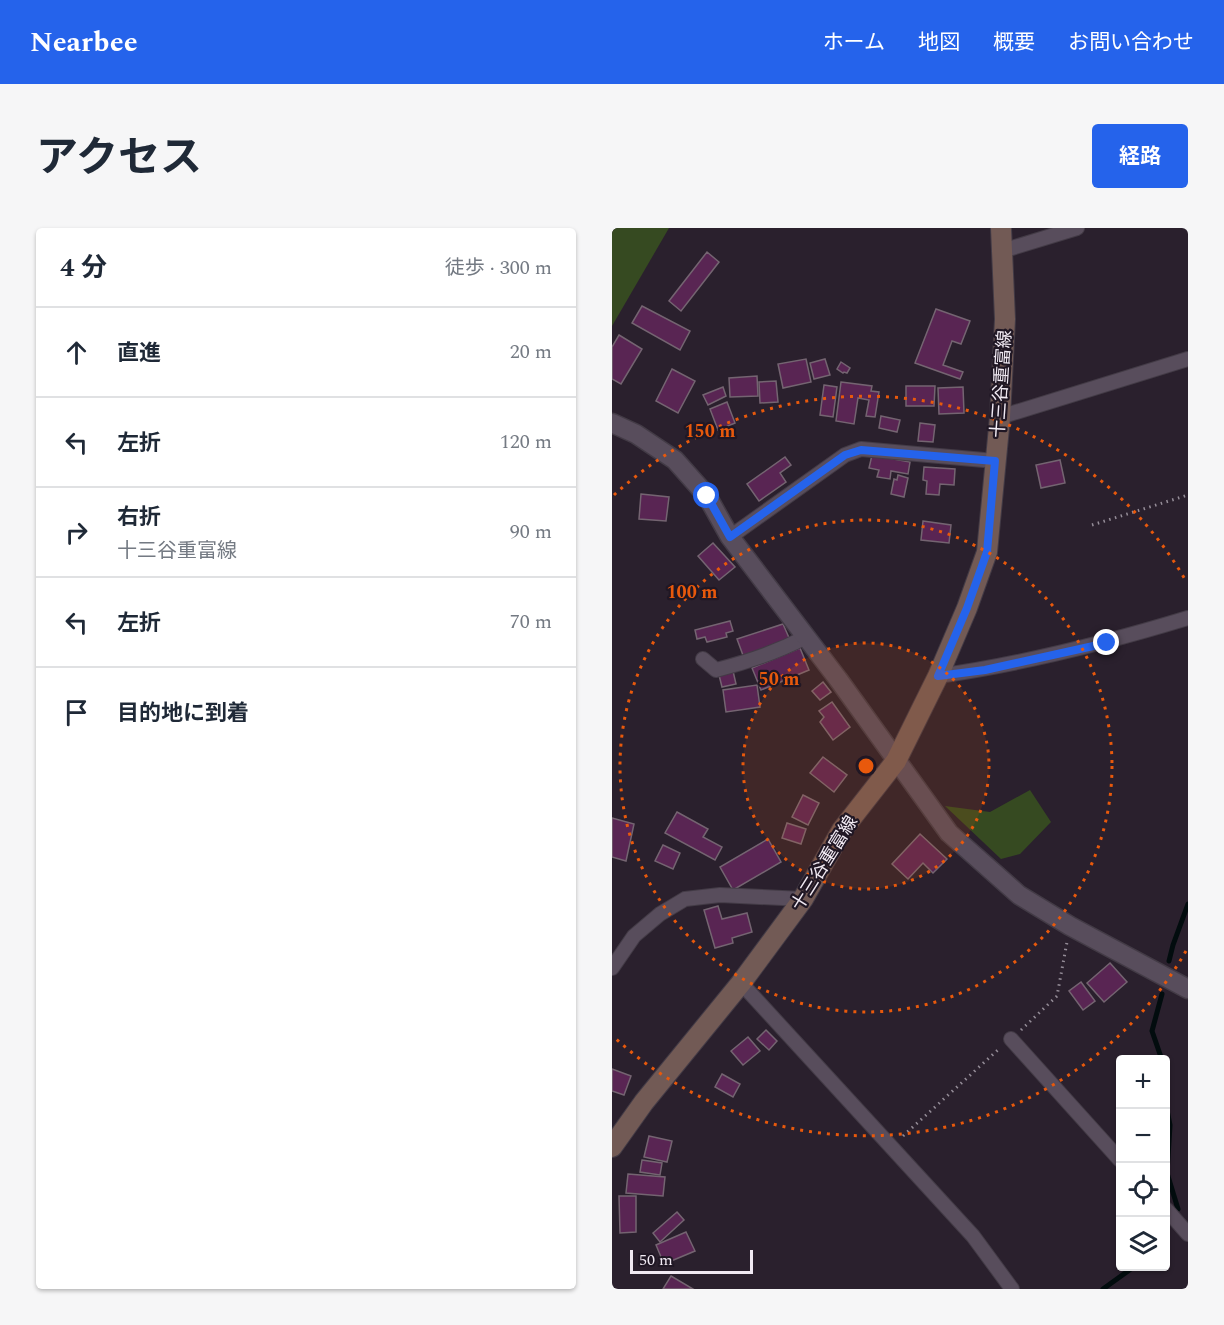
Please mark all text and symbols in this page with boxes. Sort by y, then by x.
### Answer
text: Nearbee [30,21,138,64]
text: ホーム [823,27,885,59]
text: 地図 [918,27,960,59]
text: 概要 [993,27,1035,59]
text: お問い合わせ [1068,27,1194,59]
button: 経路 [1092,124,1188,188]
text: アクセス [36,127,202,190]
text: 4 分 [60,248,107,288]
text: 徒歩 · 300 m [445,253,552,283]
street label: 十三谷重富線 [984,329,1019,439]
icon: ahead [60,336,93,369]
text: 直進 [117,337,161,370]
text: 20 m [510,337,552,367]
text: 150 m [684,418,736,445]
icon: left [60,426,93,459]
text: 左折 [117,427,161,460]
text: 120 m [500,427,552,457]
route start [693,482,719,508]
text: 右折 [117,501,161,534]
icon: right [60,516,93,549]
text: 90 m [510,517,552,547]
text: 十三谷重富線 [117,536,237,566]
text: 100 m [666,579,718,606]
icon: left [60,606,93,639]
text: 左折 [117,607,161,640]
text: 70 m [510,607,552,637]
route end [1093,629,1119,655]
text: 50 m [759,666,799,693]
icon: arrive [60,696,93,729]
text: 目的地に到着 [117,697,249,730]
centre of rings [856,756,876,776]
street label: 十三谷重富線 [784,810,864,916]
map controls [1116,1055,1170,1271]
button: + [1116,1055,1170,1109]
button: − [1116,1109,1170,1163]
button: locate [1116,1163,1170,1217]
button: layers [1116,1217,1170,1271]
scale bar [630,1247,753,1274]
text: 50 m [639,1248,673,1272]

